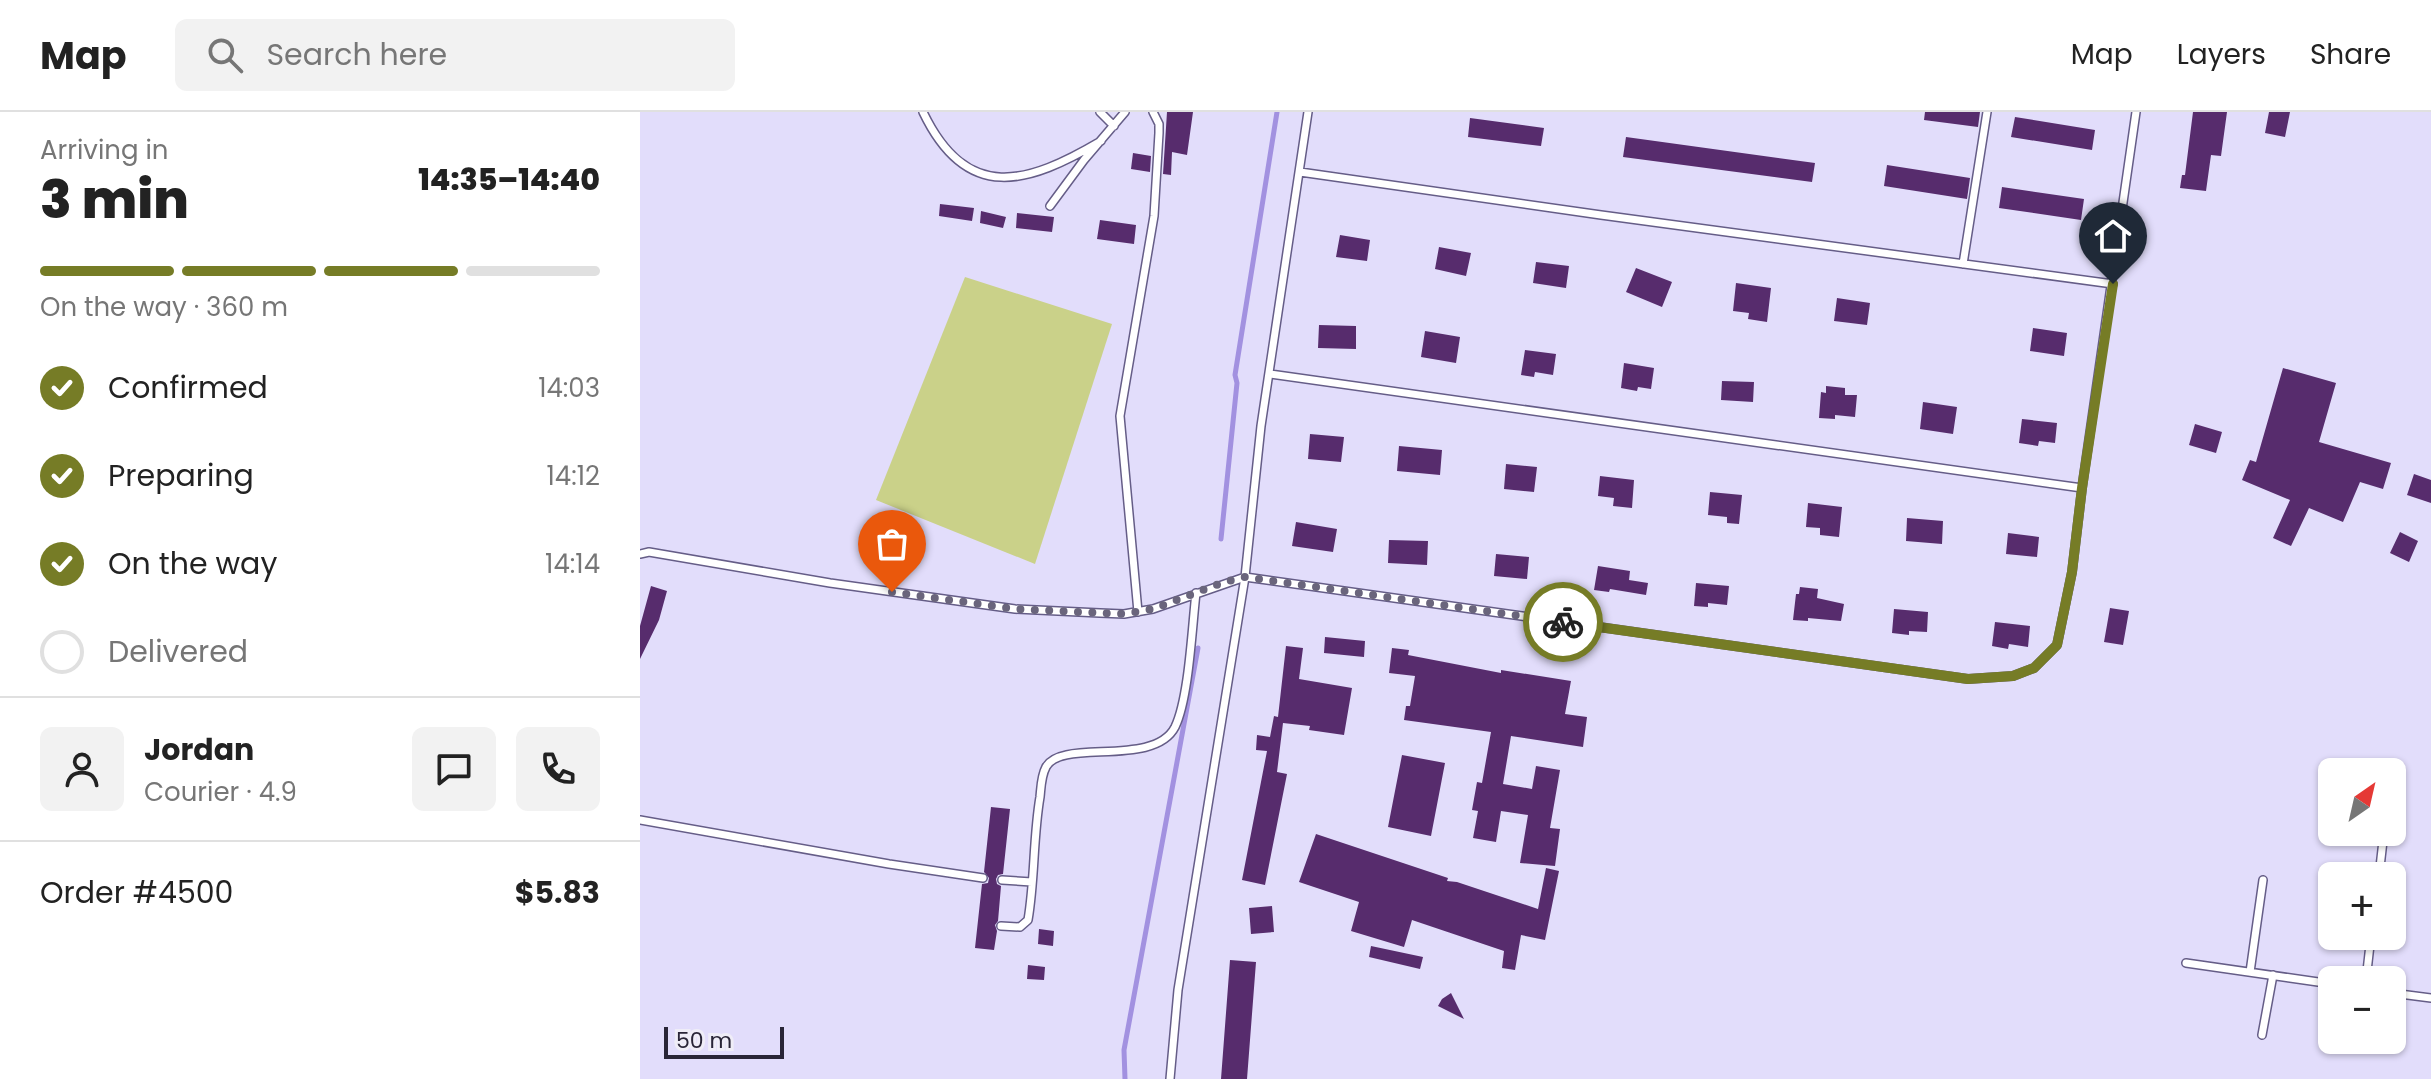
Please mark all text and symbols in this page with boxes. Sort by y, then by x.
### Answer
search box [175,19,735,91]
text: Map [40,29,127,82]
icon: search [203,33,247,77]
text: Search here [267,33,447,76]
text: Map [2071,35,2133,74]
text: Layers [2177,35,2266,74]
text: Share [2310,35,2391,74]
text: Arriving in [40,132,169,168]
text: 14:35–14:40 [418,158,600,201]
text: 3 min [40,163,189,236]
pin [2079,202,2147,284]
icon: home [2091,214,2135,258]
text: On the way · 360 m [40,289,288,325]
icon: check [40,366,84,410]
text: Confirmed [108,366,268,409]
text: 14:03 [538,370,600,406]
icon: check [40,454,84,498]
text: Preparing [108,454,254,497]
text: 14:12 [547,458,600,494]
pin [858,510,926,592]
icon: bag [870,522,914,566]
icon: check [40,542,84,586]
text: On the way [108,542,277,585]
text: 14:14 [545,546,600,582]
courier [1523,582,1603,662]
icon: bike [1541,600,1585,644]
text: Delivered [108,630,248,673]
button: person [40,727,124,811]
button: chat [412,727,496,811]
button: phone [516,727,600,811]
text: Jordan [144,728,254,771]
north arrow [2318,758,2406,846]
map controls [2318,758,2406,1054]
text: Courier · 4.9 [144,774,297,810]
button: + [2318,862,2406,950]
text: Order #4500 [40,871,233,914]
text: $5.83 [515,871,600,914]
button: − [2318,966,2406,1054]
scale bar [664,1023,784,1059]
text: 50 m [676,1025,732,1056]

